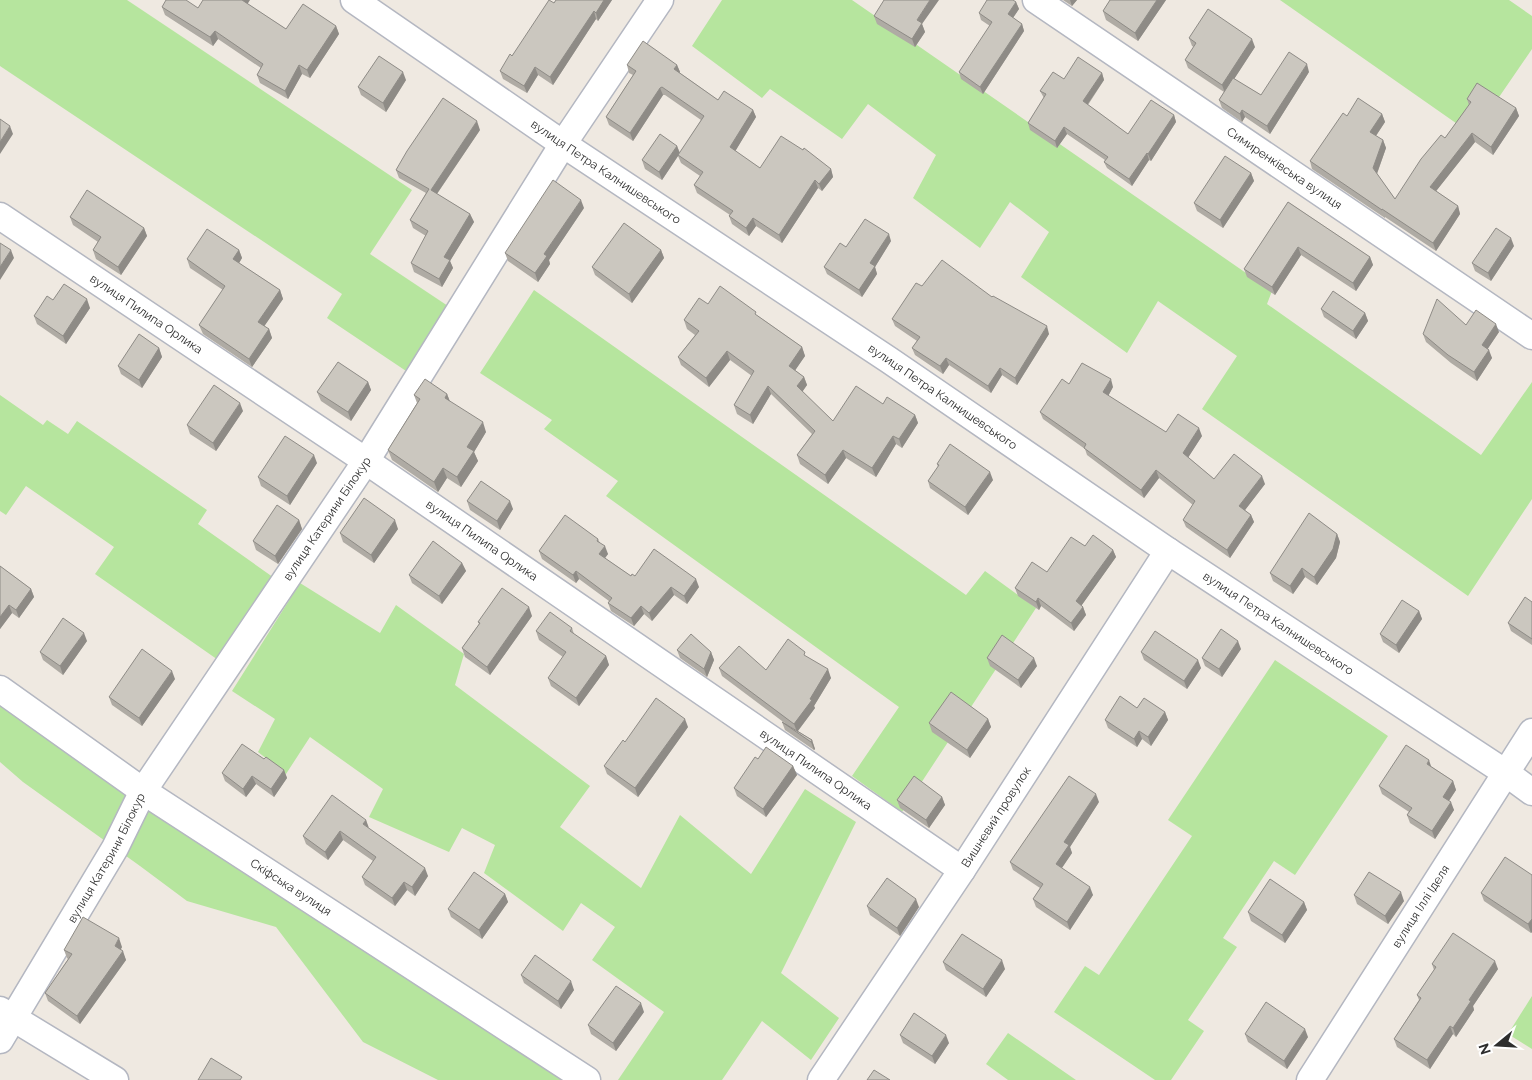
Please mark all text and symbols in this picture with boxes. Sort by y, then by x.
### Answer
street label: вулиця Петра Калнишевського [528,117,683,227]
street label: Симиренківська вулиця [1224,124,1345,212]
street label: вулиця Пилипа Орлика [87,271,205,357]
street label: вулиця Петра Калнишевського [866,341,1020,453]
street label: вулиця Катерини Білокур [280,454,374,583]
street label: вулиця Пилипа Орлика [423,497,540,584]
street label: вулиця Петра Калнишевського [1200,569,1356,678]
street label: вулиця Пилипа Орлика [757,726,874,813]
street label: Вишневий провулок [959,764,1034,870]
street label: вулиця Катерини Білокур [65,791,148,925]
street label: Скіфська вулиця [248,856,334,919]
street label: вулиця Іллі Іделя [1389,862,1452,950]
north arrow [1472,1020,1522,1070]
text: N [1475,1041,1494,1057]

